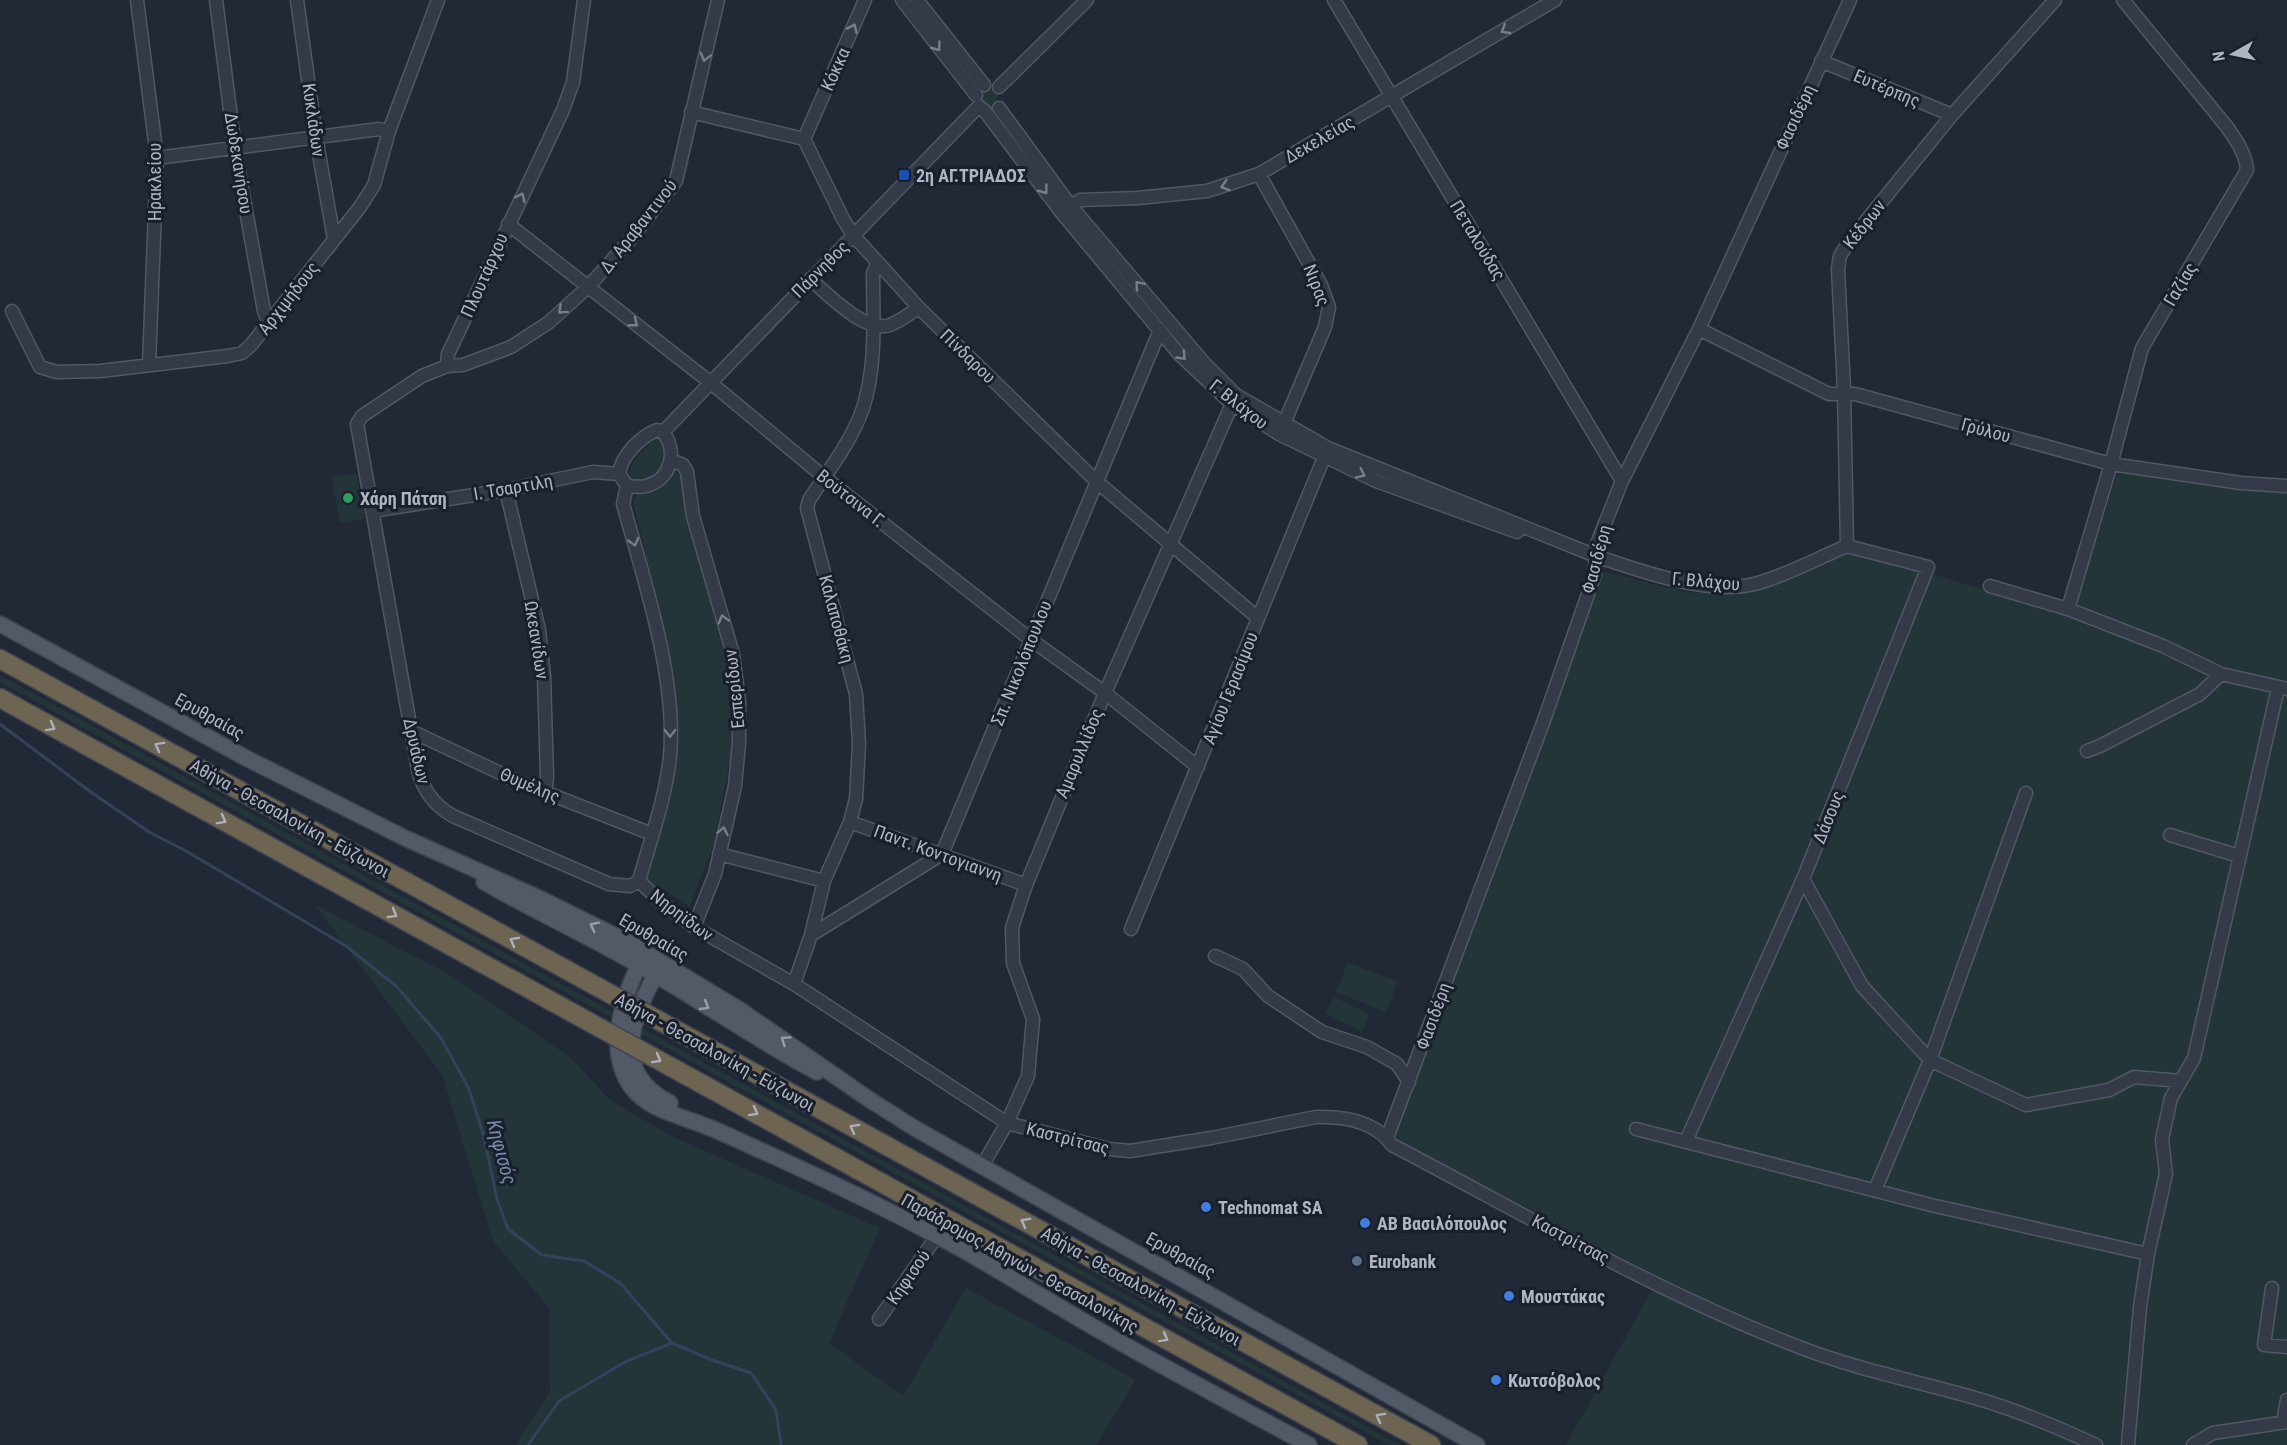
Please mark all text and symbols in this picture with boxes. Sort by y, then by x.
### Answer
one-way arrow [846,23,858,34]
one-way arrow [1501,23,1511,34]
north arrow [2203,24,2263,84]
one-way arrow [930,40,941,51]
street label: Κόκκα [816,44,854,94]
text: N [2209,50,2229,63]
one-way arrow [699,52,712,62]
street label: Ευτέρπης [1851,65,1923,111]
street label: Φασιδέρη [1771,81,1819,153]
street label: Κυκλάδων [298,82,330,158]
street label: Δωδεκανήσου [221,111,257,215]
street label: Δεκελείας [1280,111,1358,167]
street label: Ηρακλείου [144,143,165,221]
place label: 2η ΑΓ.ΤΡΙΑΔΟΣ [916,165,1026,186]
marker: 2η ΑΓ.ΤΡΙΑΔΟΣ [897,168,911,182]
street label: Δ. Αραβαντινού [595,175,681,277]
one-way arrow [1220,179,1231,191]
one-way arrow [1037,183,1048,194]
one-way arrow [513,193,525,204]
street label: Κέδρων [1838,195,1890,253]
street label: Πεταλούδας [1446,196,1510,284]
street label: Πλουτάρχου [456,230,512,320]
street label: Πάρνηθος [787,236,853,302]
street label: Αρχιμήδους [253,257,323,339]
street label: Γαζίας [2159,258,2201,310]
street label: Νιρας [1299,261,1335,309]
one-way arrow [1135,281,1146,292]
one-way arrow [558,303,569,314]
one-way arrow [627,315,638,326]
street label: Πίνδαρου [936,325,1000,387]
one-way arrow [1175,348,1186,359]
street label: Γ. Βλάχου [1206,375,1272,433]
street label: Γρύλου [1959,413,2013,447]
street label: Βούτσινα Γ. [813,465,889,531]
one-way arrow [1354,467,1365,478]
street label: Ι. Τσαρτιλη [472,470,554,504]
place label: Χάρη Πάτση [360,488,447,509]
marker: Χάρη Πάτση [341,491,355,505]
street label: Φασιδέρη [1577,523,1615,595]
one-way arrow [626,537,639,547]
street label: Γ. Βλάχου [1671,568,1741,594]
street label: Καλαποθάκη [815,573,859,665]
street label: Σπ. Νικολόπουλου [986,597,1056,729]
street label: Ωκεανίδων [520,599,554,681]
one-way arrow [718,614,730,625]
street label: Αγίου Γερασίμου [1198,629,1262,747]
street label: Εσπερίδων [719,648,749,730]
street label: Ερυθραίας [172,688,248,744]
street label: Αμαρυλλίδος [1051,705,1107,801]
street label: Δρυάδων [399,716,435,786]
one-way arrow [45,719,55,731]
one-way arrow [664,729,676,738]
one-way arrow [155,742,165,753]
street label: Αθήνα - Θεσσαλονίκη - Εύζωνοι [186,754,394,882]
street label: Θυμέλης [497,763,563,807]
street label: Δάσους [1808,787,1848,847]
one-way arrow [216,813,226,824]
street label: Παντ. Κοντογιαννη [871,820,1005,886]
one-way arrow [717,827,729,836]
street label: Νηρηϊδων [647,885,718,945]
one-way arrow [387,907,397,918]
street label: Ερυθραίας [616,909,692,965]
one-way arrow [589,921,600,933]
one-way arrow [510,937,520,948]
street label: Φασιδέρη [1411,980,1455,1052]
street label: Αθήνα - Θεσσαλονίκη - Εύζωνοι [611,988,819,1116]
one-way arrow [699,998,709,1010]
one-way arrow [781,1036,792,1047]
one-way arrow [651,1052,661,1064]
one-way arrow [747,1105,758,1117]
water label: Κηφισός [482,1117,522,1187]
street label: Καστρίτσας [1024,1118,1112,1158]
one-way arrow [850,1124,860,1135]
street label: Παράδρομος Αθηνών - Θεσσαλονίκης [898,1189,1142,1337]
place label: Technomat SA [1218,1197,1323,1218]
marker: Technomat SA [1199,1200,1213,1214]
street label: Καστρίτσας [1529,1210,1613,1268]
place label: ΑΒ Βασιλόπουλος [1377,1213,1507,1234]
marker: ΑΒ Βασιλόπουλος [1358,1216,1372,1230]
one-way arrow [1020,1218,1031,1229]
street label: Αθήνα - Θεσσαλονίκη - Εύζωνοι [1037,1222,1245,1350]
street label: Ερυθραίας [1143,1227,1219,1283]
street label: Κηφισού [882,1246,934,1308]
place label: Eurobank [1369,1251,1436,1272]
marker: Eurobank [1350,1254,1364,1268]
place label: Μουστάκας [1521,1286,1605,1307]
marker: Μουστάκας [1502,1289,1516,1303]
one-way arrow [1157,1331,1168,1342]
place label: Κωτσόβολος [1508,1370,1601,1391]
marker: Κωτσόβολος [1489,1373,1503,1387]
one-way arrow [1375,1413,1386,1424]

